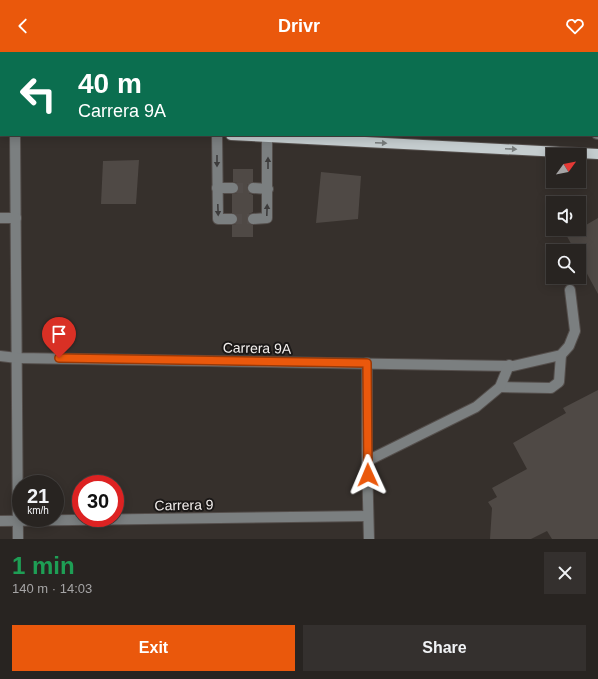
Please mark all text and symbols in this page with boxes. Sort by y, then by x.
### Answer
icon: back [12,15,34,37]
icon: heart [564,15,586,37]
text: Drivr [278,16,320,36]
icon: left [12,68,64,120]
text: 40 m [78,68,142,99]
text: Carrera 9A [78,101,166,121]
one-way arrow [375,139,388,146]
one-way arrow [505,146,517,153]
north arrow [546,148,586,188]
map controls [546,148,586,284]
one-way arrow [214,155,220,168]
one-way arrow [264,157,271,169]
button: sound [546,196,586,236]
one-way arrow [264,203,270,216]
one-way arrow [214,204,221,216]
button: search [546,244,586,284]
pin [42,317,76,358]
icon: arrive [48,323,70,345]
street label: Carrera 9A [223,339,292,357]
position arrow [347,454,389,496]
speed limit sign: 30 [72,475,124,527]
text: 21 [27,485,49,507]
street label: Carrera 9 [154,496,214,514]
text: km/h [27,505,49,516]
text: 1 min [12,552,75,579]
button: close [544,552,586,594]
text: 140 m · 14:03 [12,581,92,596]
button: Exit [12,625,295,671]
button: Share [303,625,586,671]

